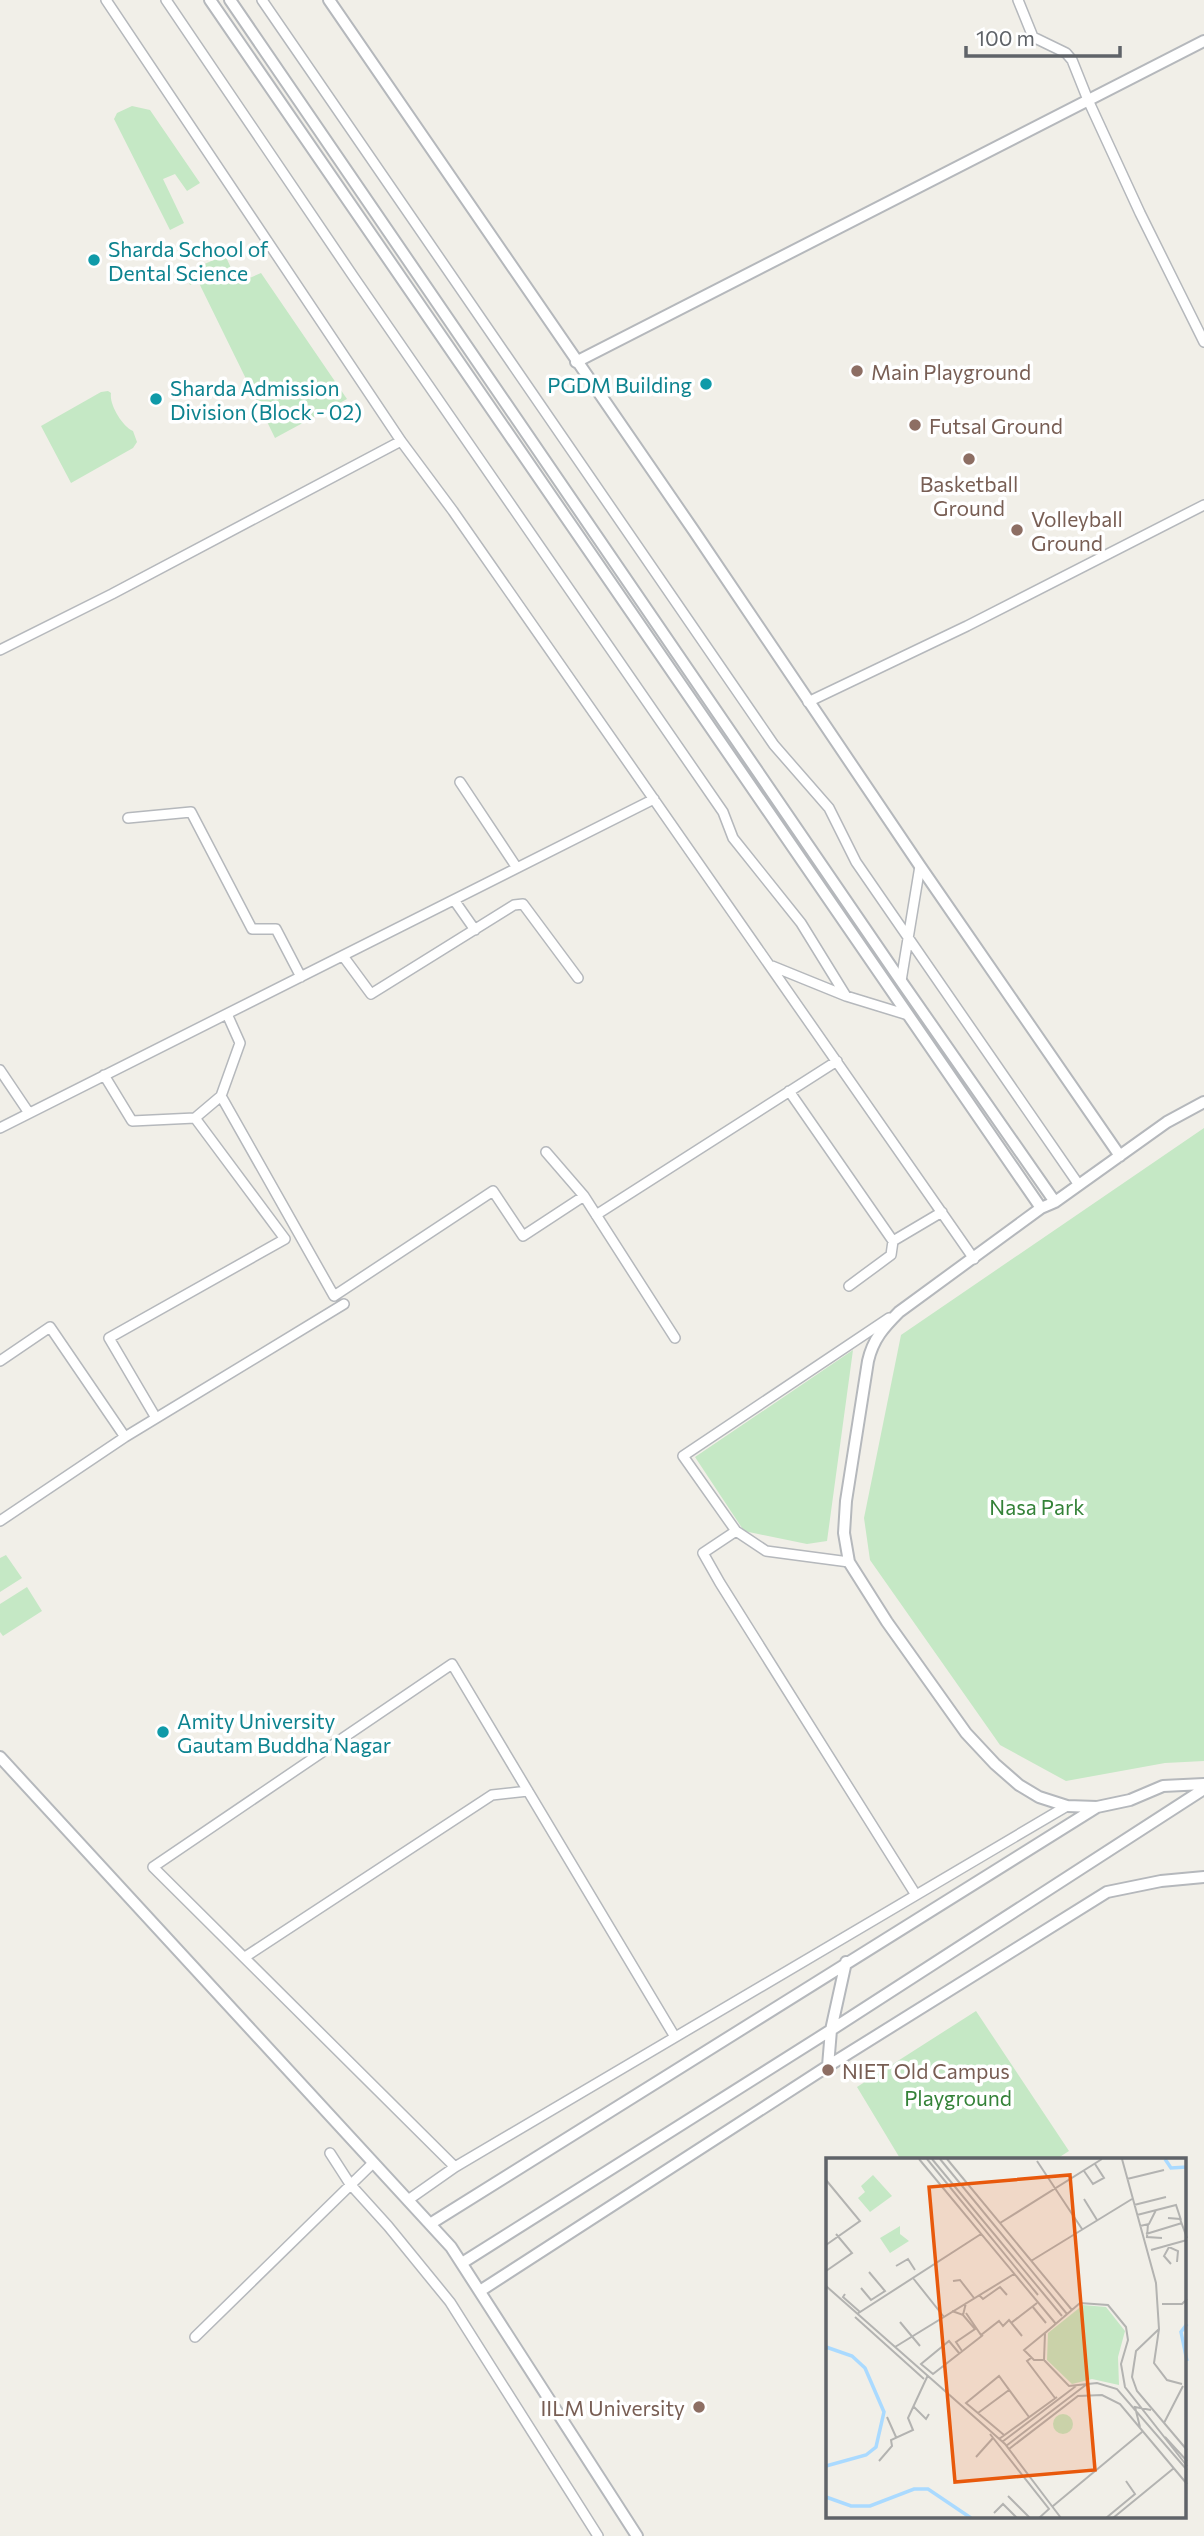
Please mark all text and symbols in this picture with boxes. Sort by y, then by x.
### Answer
scale bar [966,14,1120,58]
text: 100 m [976,25,1035,50]
place label: Sharda School of Dental Science [108,236,269,285]
marker: Sharda School of Dental Science [86,252,102,268]
place label: Main Playground [871,359,1031,384]
marker: Main Playground [849,363,865,379]
place label: PGDM Building [547,372,692,397]
place label: Sharda Admission Division (Block - 02) [170,375,362,424]
marker: PGDM Building [698,376,714,392]
marker: Sharda Admission Division (Block - 02) [148,391,164,407]
place label: Futsal Ground [929,413,1063,438]
marker: Futsal Ground [907,417,923,433]
marker: Basketball Ground [961,451,977,467]
place label: Basketball Ground [920,471,1018,520]
place label: Volleyball Ground [1031,506,1123,555]
marker: Volleyball Ground [1009,522,1025,538]
park label: Nasa Park [989,1494,1085,1519]
place label: Amity University Gautam Buddha Nagar [177,1708,391,1757]
marker: Amity University Gautam Buddha Nagar [155,1724,171,1740]
place label: NIET Old Campus [842,2058,1010,2083]
marker: NIET Old Campus [820,2062,836,2078]
park label: Playground [904,2085,1012,2110]
inset map [826,2158,1186,2518]
place label: IILM University [540,2395,685,2420]
marker: IILM University [691,2399,707,2415]

